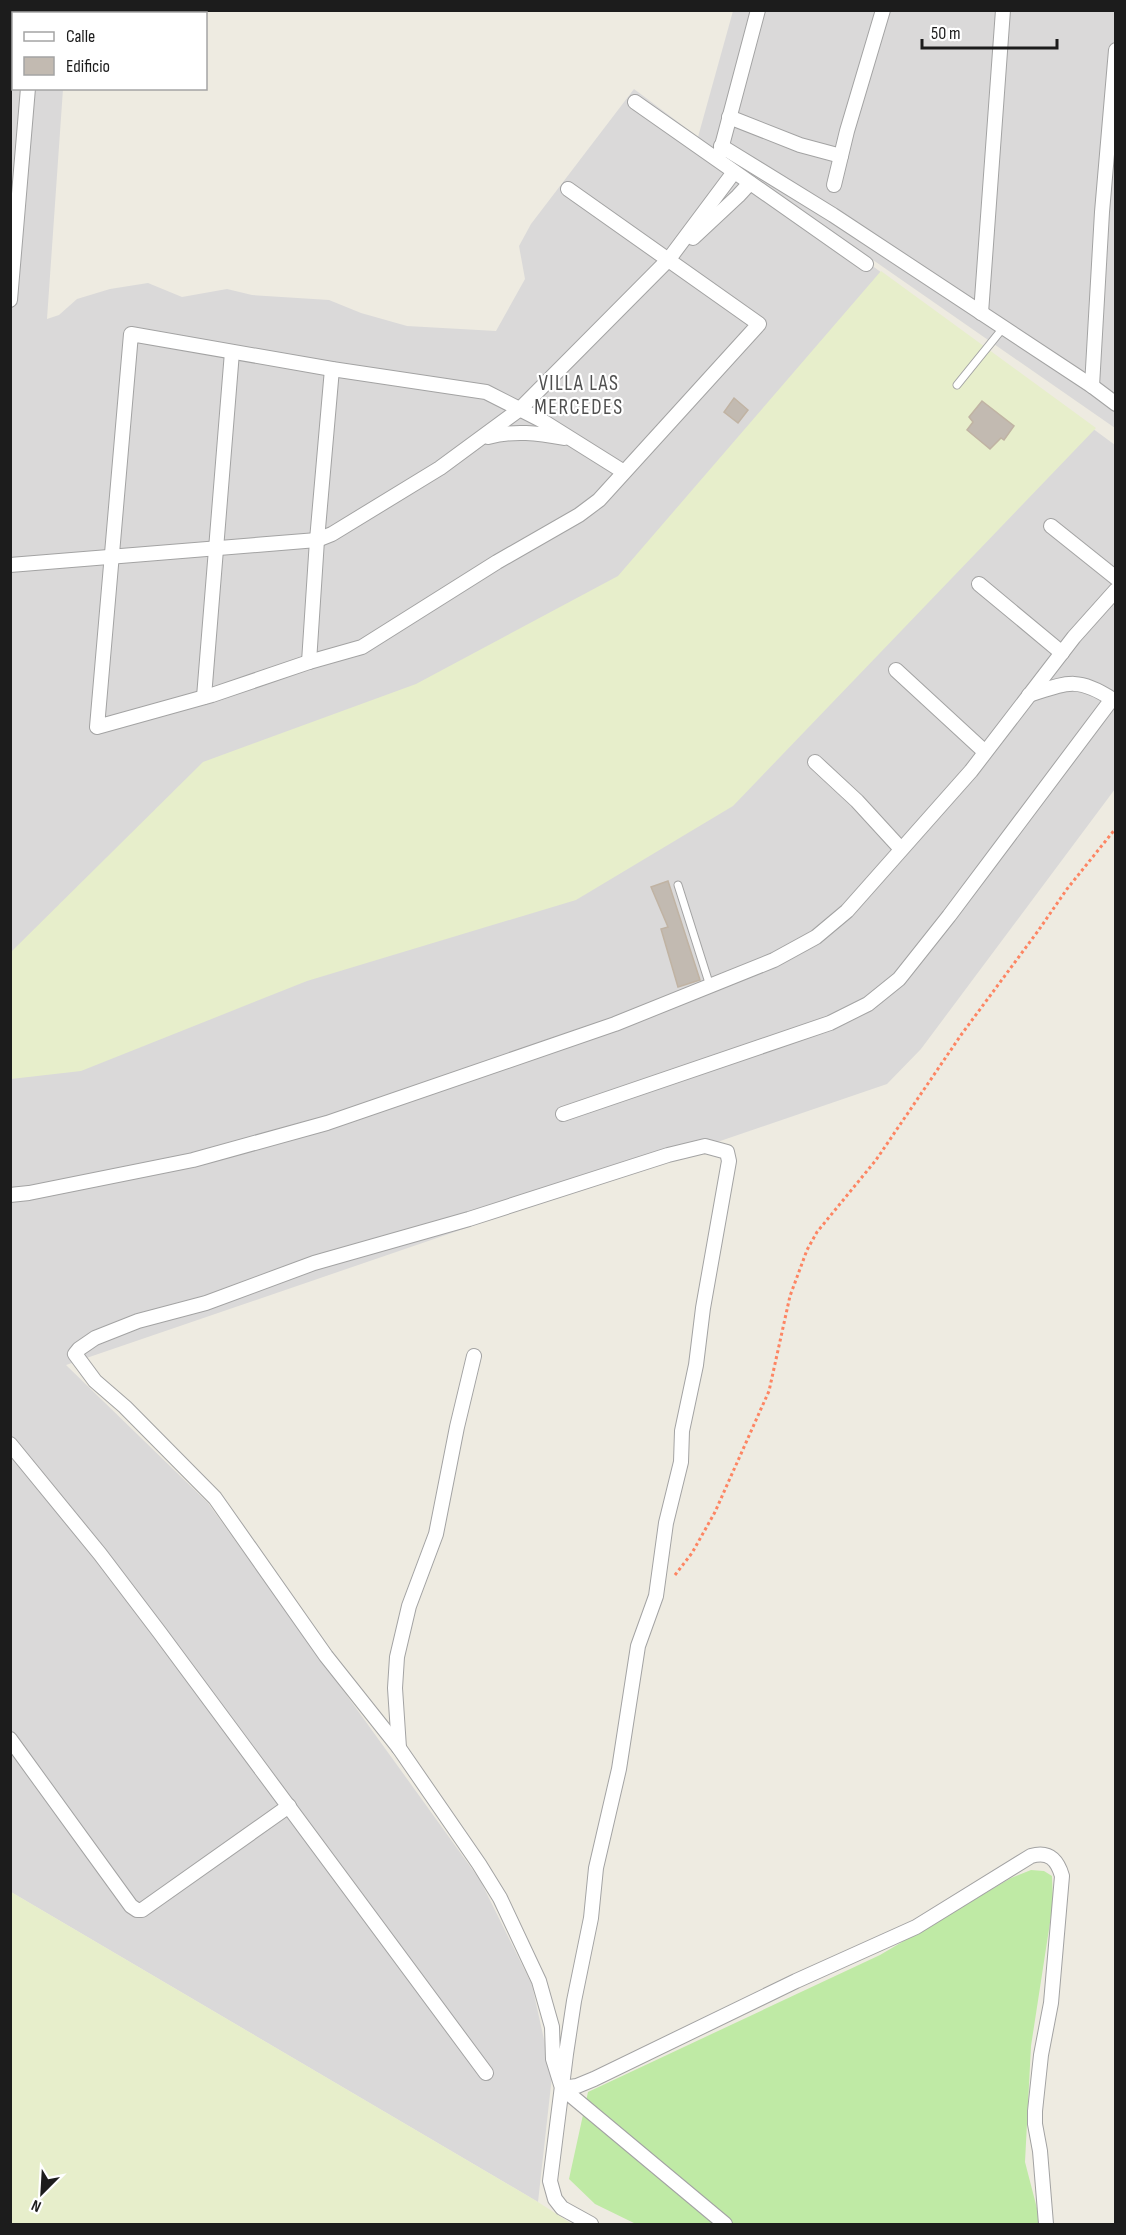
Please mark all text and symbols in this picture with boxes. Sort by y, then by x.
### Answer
legend [12,12,207,90]
scale bar [922,12,1057,50]
text: 50 m [931,23,961,44]
text: Calle [66,26,95,47]
text: Edificio [66,56,110,77]
district label: VILLA LAS MERCEDES [534,371,624,420]
north arrow [12,2163,72,2223]
text: N [29,2195,44,2216]

